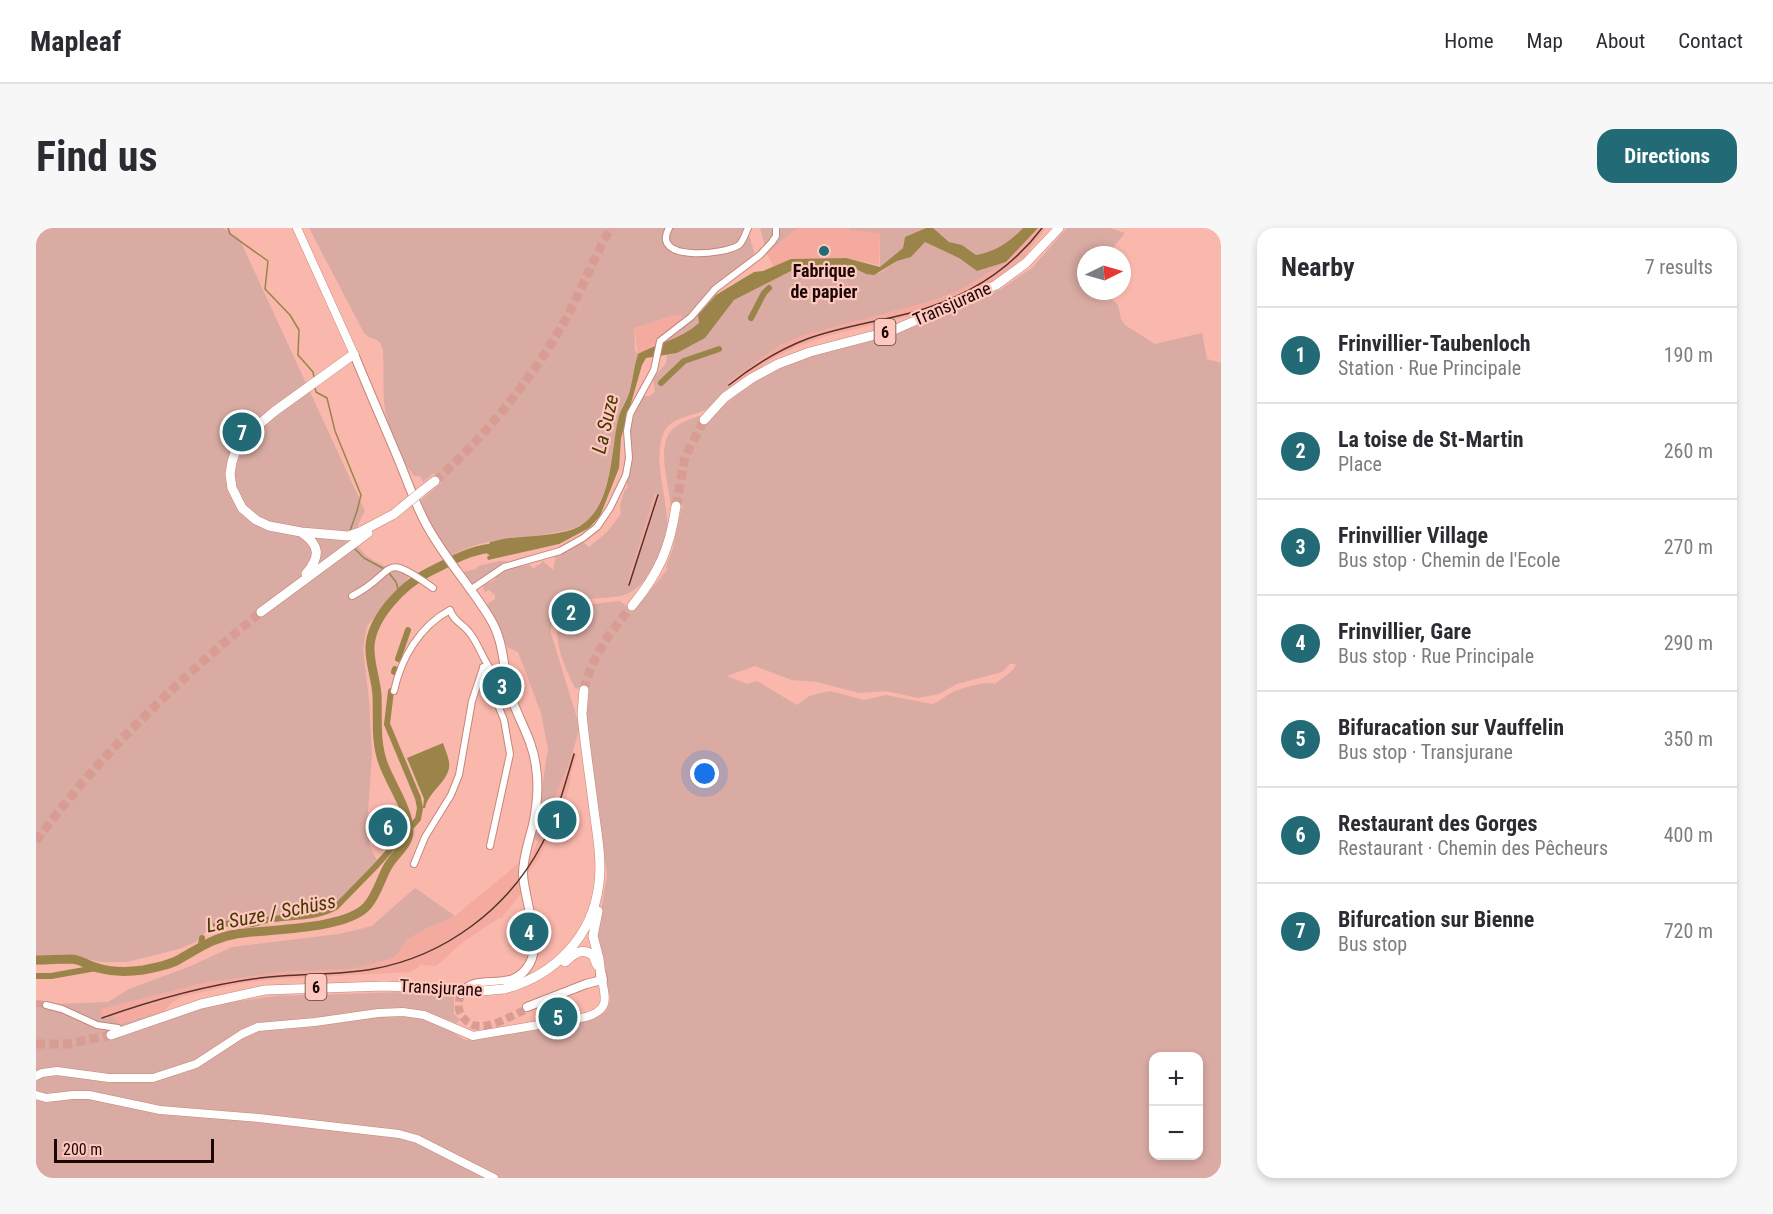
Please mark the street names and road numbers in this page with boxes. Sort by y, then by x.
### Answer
street label: Transjurane [910,277,994,330]
road number: 6 [874,319,896,345]
road number: 6 [306,974,326,1000]
street label: Transjurane [399,975,483,1000]

